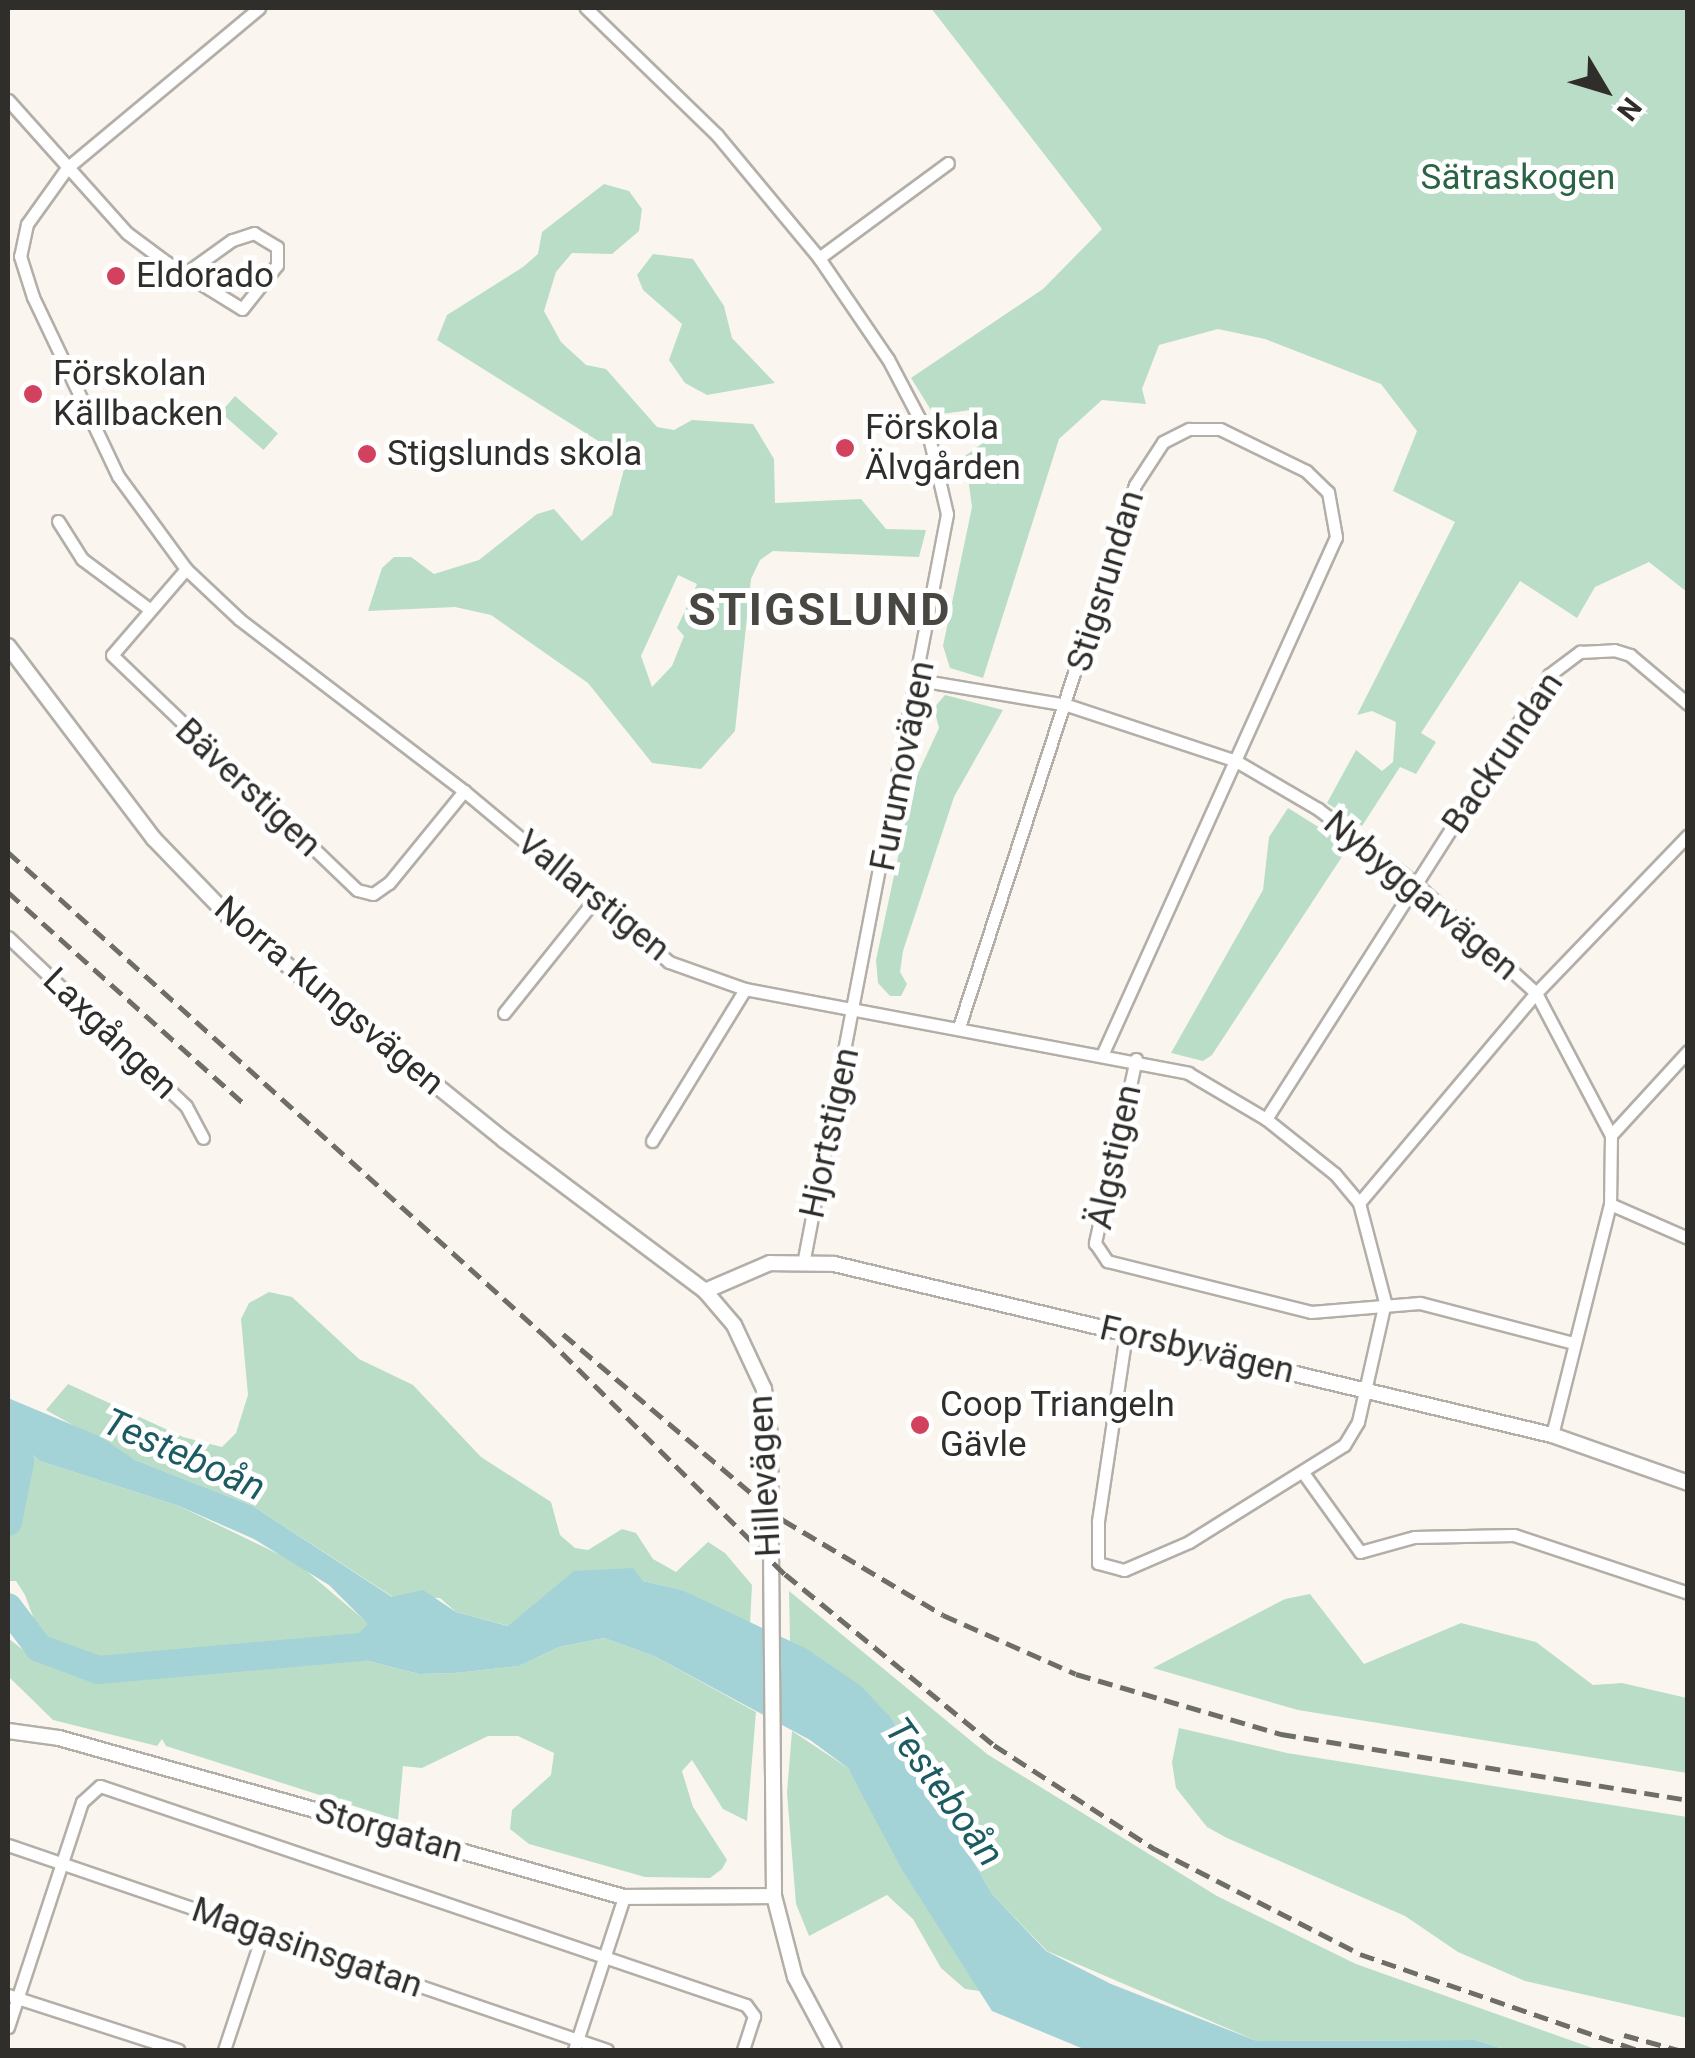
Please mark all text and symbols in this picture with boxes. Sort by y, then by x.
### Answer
north arrow [1555,40,1655,140]
text: N [1610,91,1648,127]
park label: Sätraskogen [1421,157,1615,199]
place label: Eldorado [136,255,274,297]
marker: Eldorado [105,265,127,287]
place label: Förskolan Källbacken [53,353,223,435]
marker: Förskolan Källbacken [22,383,44,405]
place label: Förskola Älvgården [865,407,1021,489]
place label: Stigslunds skola [387,433,642,475]
marker: Förskola Älvgården [834,437,856,459]
marker: Stigslunds skola [356,443,378,465]
street label: Stigsrundan [1059,485,1153,677]
district label: STIGSLUND [688,583,952,637]
street label: Furumovägen [862,657,944,875]
street label: Backrundan [1434,664,1572,842]
street label: Bäverstigen [167,710,329,866]
street label: Nybyggarvägen [1315,802,1527,990]
street label: Vallarstigen [508,822,678,970]
street label: Norra Kungsvägen [206,888,452,1104]
street label: Laxgången [34,960,186,1108]
street label: Hjortstigen [791,1044,869,1222]
street label: Älgstigen [1079,1081,1151,1233]
street label: Forsbyvägen [1096,1307,1298,1393]
place label: Coop Triangeln Gävle [940,1384,1175,1466]
street label: Hillevägen [740,1394,790,1558]
water label: Testeboån [96,1399,272,1511]
marker: Coop Triangeln Gävle [909,1414,931,1436]
water label: Testeboån [875,1709,1013,1875]
street label: Storgatan [310,1790,468,1872]
street label: Magasinsgatan [186,1889,428,2007]

